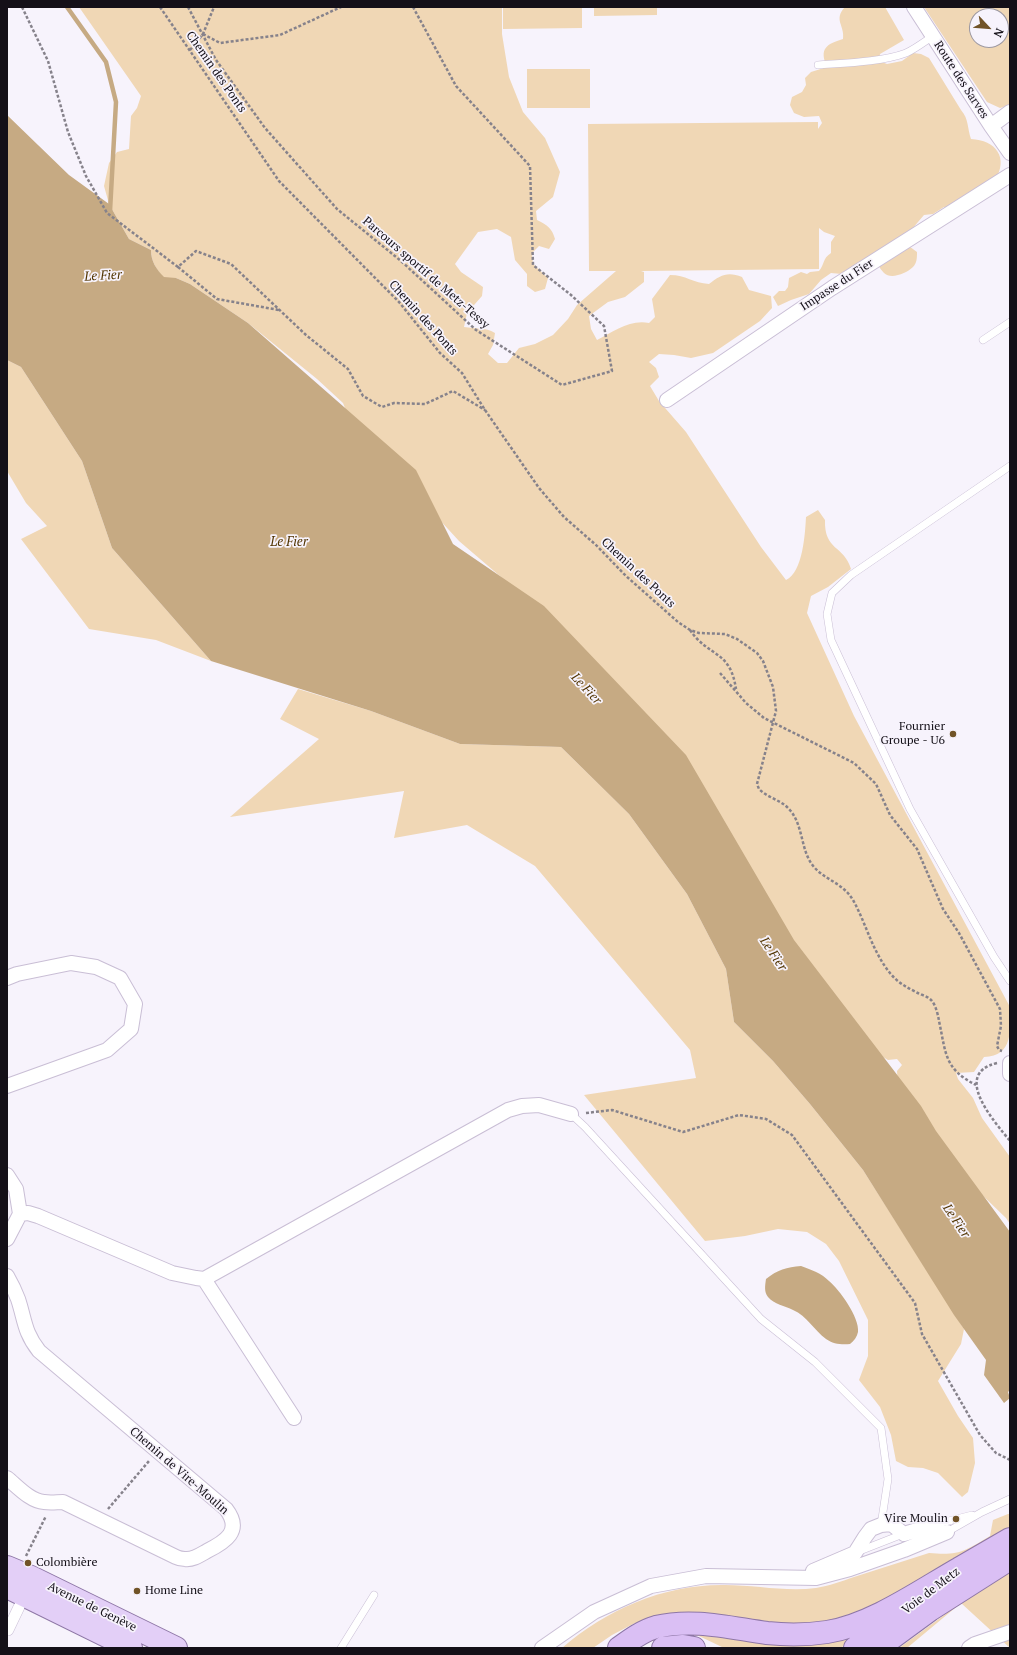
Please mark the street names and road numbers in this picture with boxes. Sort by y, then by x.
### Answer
street label: Chemin des Ponts [183,29,249,115]
street label: Route des Sarves [931,39,991,121]
street label: Parcours sportif de Metz-Tessy [360,214,492,332]
street label: Impasse du Fier [798,256,876,314]
street label: Chemin des Ponts [386,278,460,358]
street label: Chemin des Ponts [598,535,678,611]
street label: Chemin de Vire-Moulin [127,1424,231,1518]
street label: Voie de Metz [899,1565,963,1617]
street label: Avenue de Genève [45,1579,139,1635]

